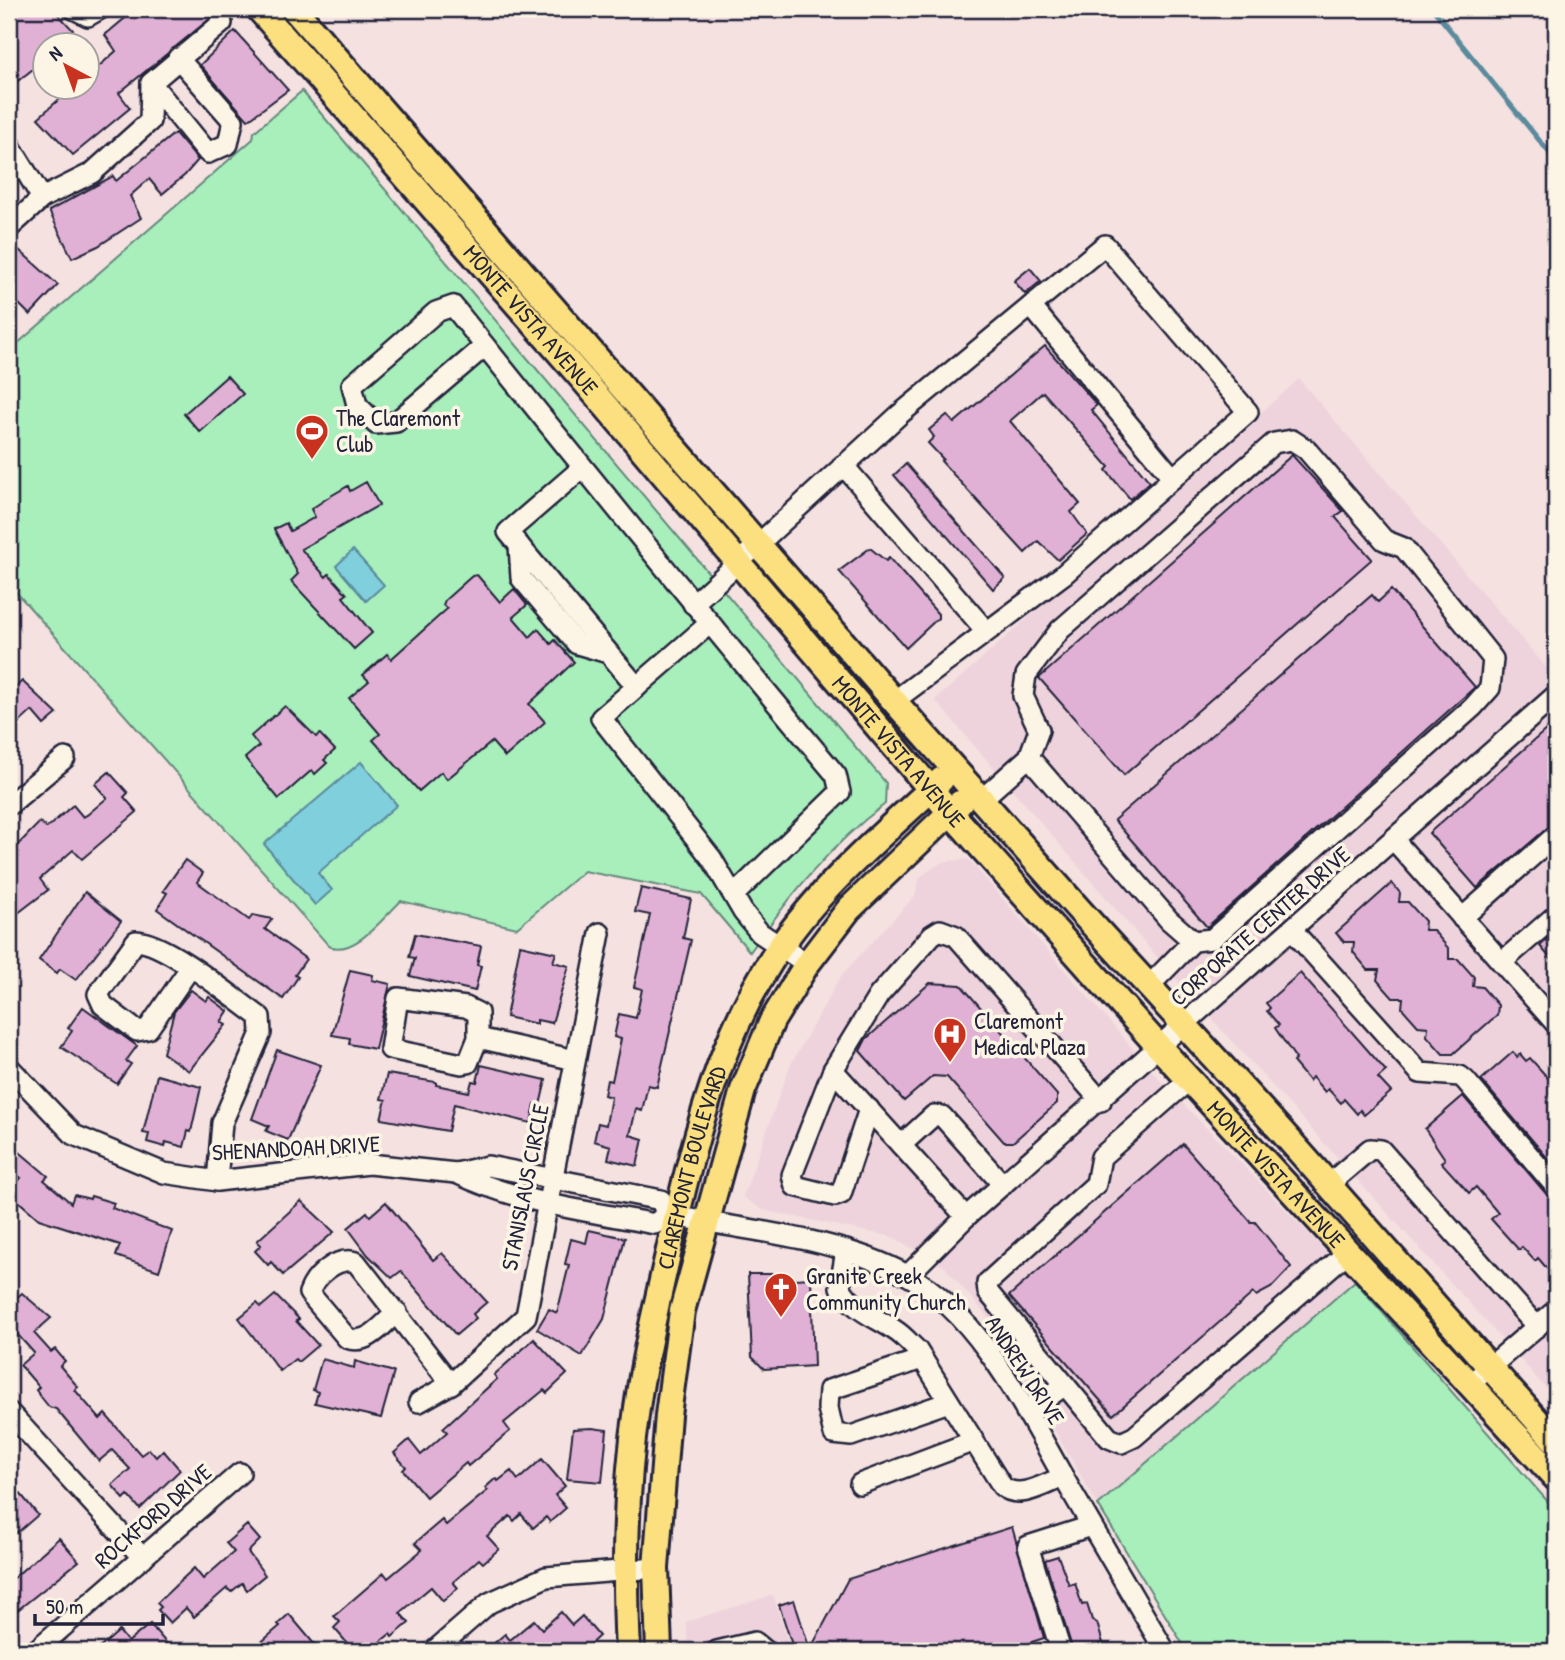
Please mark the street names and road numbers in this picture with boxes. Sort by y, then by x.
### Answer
street label: MONTE VISTA AVENUE [457,238,606,401]
street label: MONTE VISTA AVENUE [826,668,973,834]
street label: CORPORATE CENTER DRIVE [1163,839,1356,1012]
street label: CLAREMONT BOULEVARD [649,1062,733,1272]
street label: MONTE VISTA AVENUE [1201,1093,1353,1255]
street label: STANISLAUS CIRCLE [493,1101,556,1273]
street label: SHENANDOAH DRIVE [211,1128,381,1167]
street label: ANDREW DRIVE [979,1309,1072,1430]
street label: ROCKFORD DRIVE [87,1456,218,1575]

